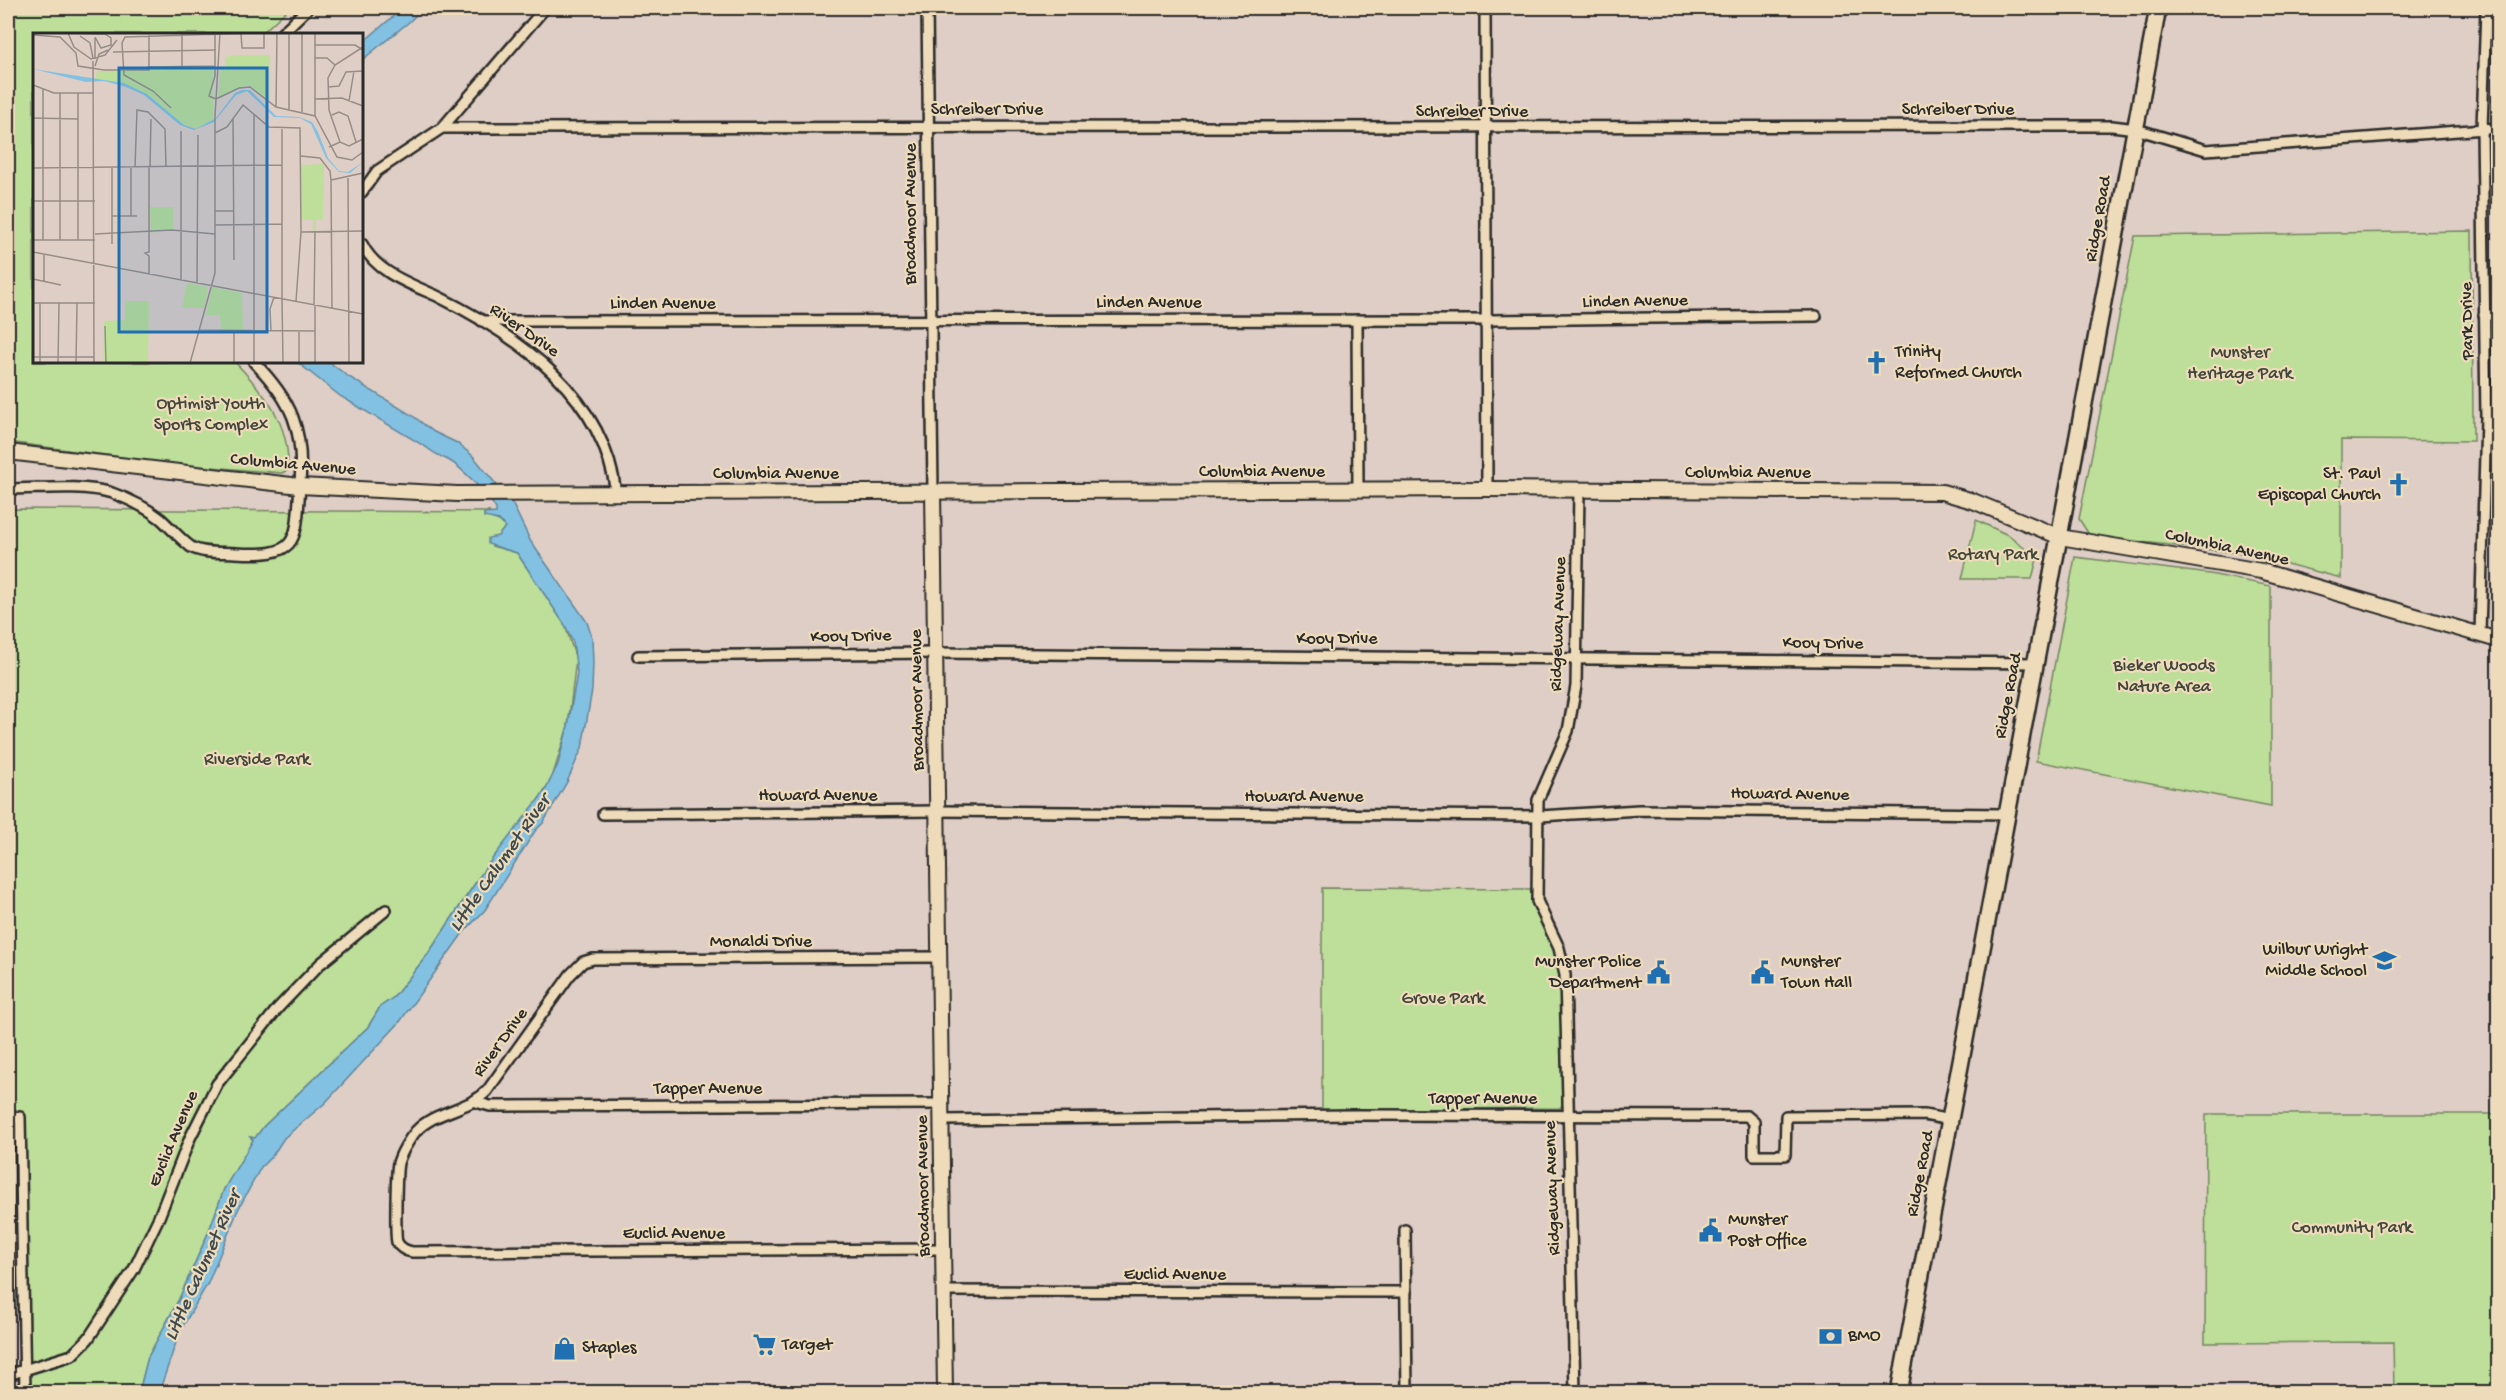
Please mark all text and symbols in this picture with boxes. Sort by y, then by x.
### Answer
inset map [33,33,363,363]
street label: Schreiber Drive [931,100,1044,121]
street label: Schreiber Drive [1902,100,2015,121]
street label: Schreiber Drive [1416,102,1529,123]
street label: Broadmoor Avenue [901,142,922,286]
street label: Ridge Road [2081,173,2117,264]
street label: Park Drive [2457,281,2479,361]
street label: Linden Avenue [1582,291,1689,313]
street label: Linden Avenue [1096,293,1203,314]
street label: Linden Avenue [610,294,717,315]
street label: River Drive [485,299,564,363]
place label: Trinity Reformed Church [1894,342,2022,384]
park label: Munster Heritage Park [2187,343,2295,385]
church icon: Trinity Reformed Church [1864,349,1890,375]
park label: Optimist Youth Sports Complex [154,394,269,436]
street label: Columbia Avenue [229,449,357,481]
street label: Columbia Avenue [1199,462,1326,483]
street label: Columbia Avenue [1685,463,1812,484]
street label: Columbia Avenue [713,464,840,485]
place label: St. Paul Episcopal Church [2258,464,2381,506]
church icon: St. Paul Episcopal Church [2386,471,2412,497]
street label: Columbia Avenue [2163,525,2292,572]
park label: Rotary Park [1948,545,2040,566]
street label: Ridgeway Avenue [1546,556,1572,692]
street label: Kooy Drive [810,626,892,648]
street label: Broadmoor Avenue [906,628,930,772]
street label: Kooy Drive [1297,629,1378,650]
street label: Kooy Drive [1782,633,1864,655]
street label: Ridge Road [1990,650,2028,741]
park label: Bieker Woods Nature Area [2112,656,2216,698]
park label: Riverside Park [204,750,312,771]
street label: Howard Avenue [1730,783,1850,807]
street label: Howard Avenue [759,786,878,807]
street label: Howard Avenue [1245,787,1364,808]
water label: Little Calumet River [445,788,559,937]
street label: Monaldi Drive [710,932,813,953]
place label: Wilbur Wright Middle School [2262,940,2369,982]
school or university icon: Wilbur Wright Middle School [2372,947,2398,973]
place label: Munster Police Department [1535,952,1643,994]
place label: Munster Town Hall [1780,952,1852,994]
public building icon: Munster Police Department [1646,959,1672,985]
public building icon: Munster Town Hall [1750,959,1776,985]
park label: Grove Park [1402,989,1486,1010]
street label: River Drive [469,1004,534,1082]
street label: Tapper Avenue [653,1079,763,1100]
street label: Euclid Avenue [144,1087,204,1190]
street label: Tapper Avenue [1428,1089,1538,1110]
street label: Broadmoor Avenue [912,1114,936,1258]
street label: Ridgeway Avenue [1540,1120,1566,1256]
street label: Ridge Road [1902,1128,1940,1219]
water label: Little Calumet River [161,1184,249,1345]
place label: Munster Post Office [1727,1210,1807,1252]
public building icon: Munster Post Office [1697,1217,1723,1243]
park label: Community Park [2292,1218,2414,1239]
street label: Euclid Avenue [623,1224,726,1245]
street label: Euclid Avenue [1124,1265,1227,1286]
bank icon: BMO [1817,1323,1843,1349]
place label: BMO [1847,1326,1881,1347]
supermarket icon: Target [751,1332,777,1358]
shop icon: Staples [551,1335,577,1361]
place label: Target [781,1335,834,1356]
place label: Staples [582,1338,638,1359]

